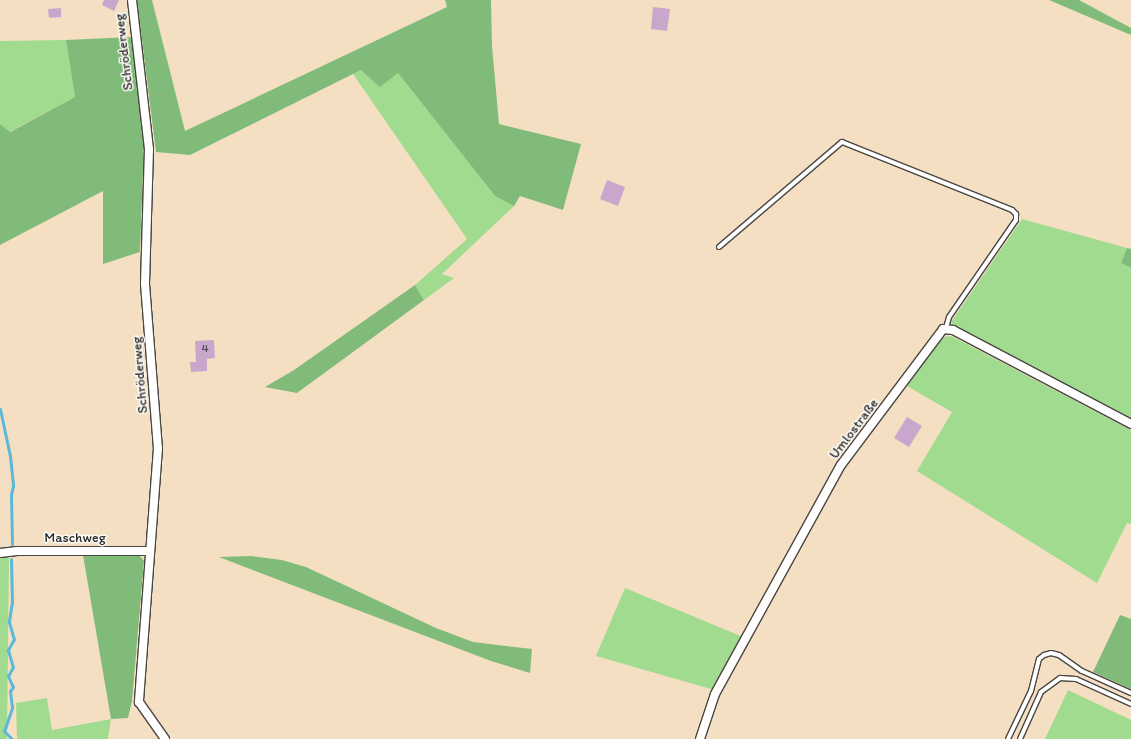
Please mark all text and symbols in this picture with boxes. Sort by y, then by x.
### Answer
street label: Schröderweg [111,13,137,91]
street label: Schröderweg [128,336,152,414]
house number: 4 [201,342,209,356]
street label: Umlostraße [826,395,882,463]
street label: Maschweg [44,530,106,546]

